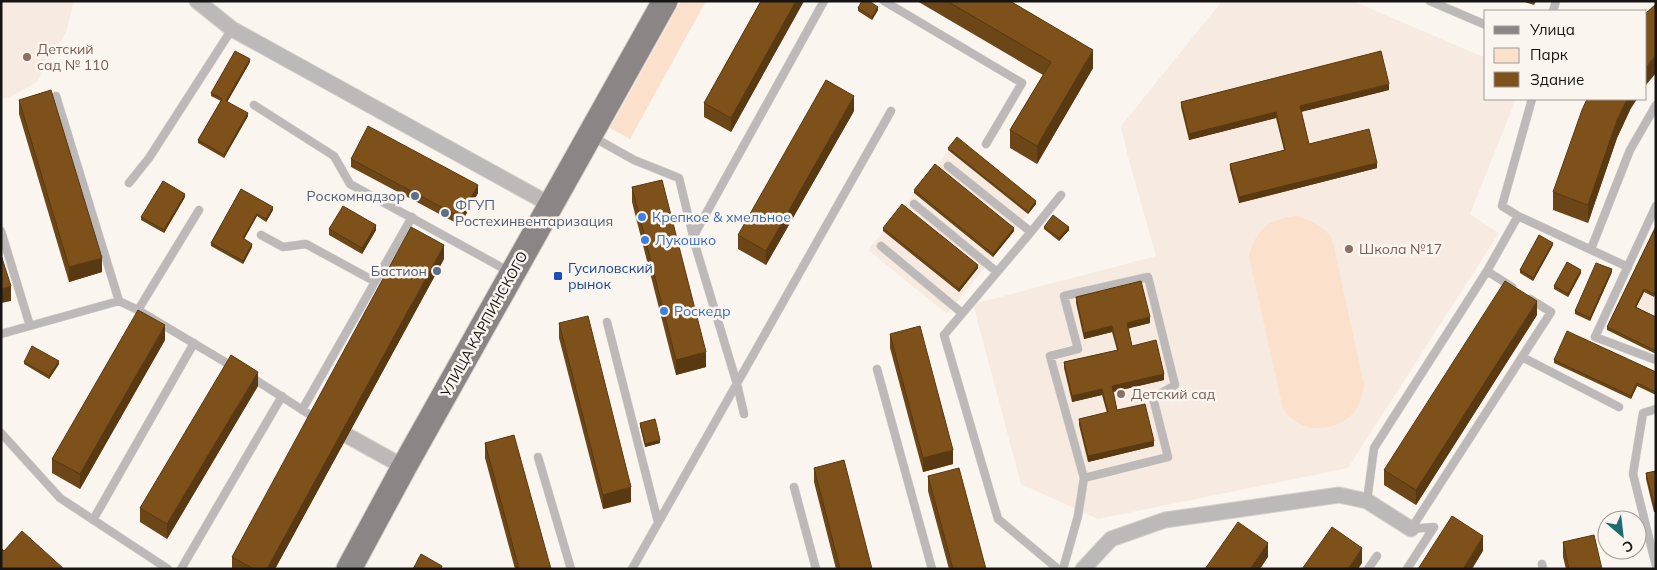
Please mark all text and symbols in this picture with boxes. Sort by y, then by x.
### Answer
legend [1484,10,1647,100]
text: Улица [1529,20,1575,39]
place label: Детский сад № 110 [37,40,109,74]
text: Парк [1530,45,1569,64]
marker: Детский сад № 110 [21,51,33,63]
text: Здание [1530,70,1584,89]
place label: Роскомнадзор [307,187,405,205]
marker: Роскомнадзор [409,190,421,202]
place label: ФГУП Ростехинвентаризация [455,196,613,230]
marker: ФГУП Ростехинвентаризация [439,207,451,219]
place label: Крепкое & хмельное [652,208,791,226]
marker: Крепкое & хмельное [636,211,648,223]
place label: Лукошко [655,231,716,249]
marker: Лукошко [639,234,651,246]
place label: Школа №17 [1359,240,1442,258]
marker: Школа №17 [1343,243,1355,255]
street label: УЛИЦА КАРПИНСКОГО [436,248,532,401]
place label: Гусиловский рынок [568,259,653,293]
place label: Бастион [371,262,427,280]
marker: Бастион [431,265,443,277]
marker: Гусиловский рынок [552,270,564,282]
place label: Роскедр [674,302,730,320]
marker: Роскедр [658,305,670,317]
place label: Детский сад [1131,385,1216,403]
marker: Детский сад [1115,388,1127,400]
north arrow [1597,510,1647,560]
text: С [1620,536,1637,557]

